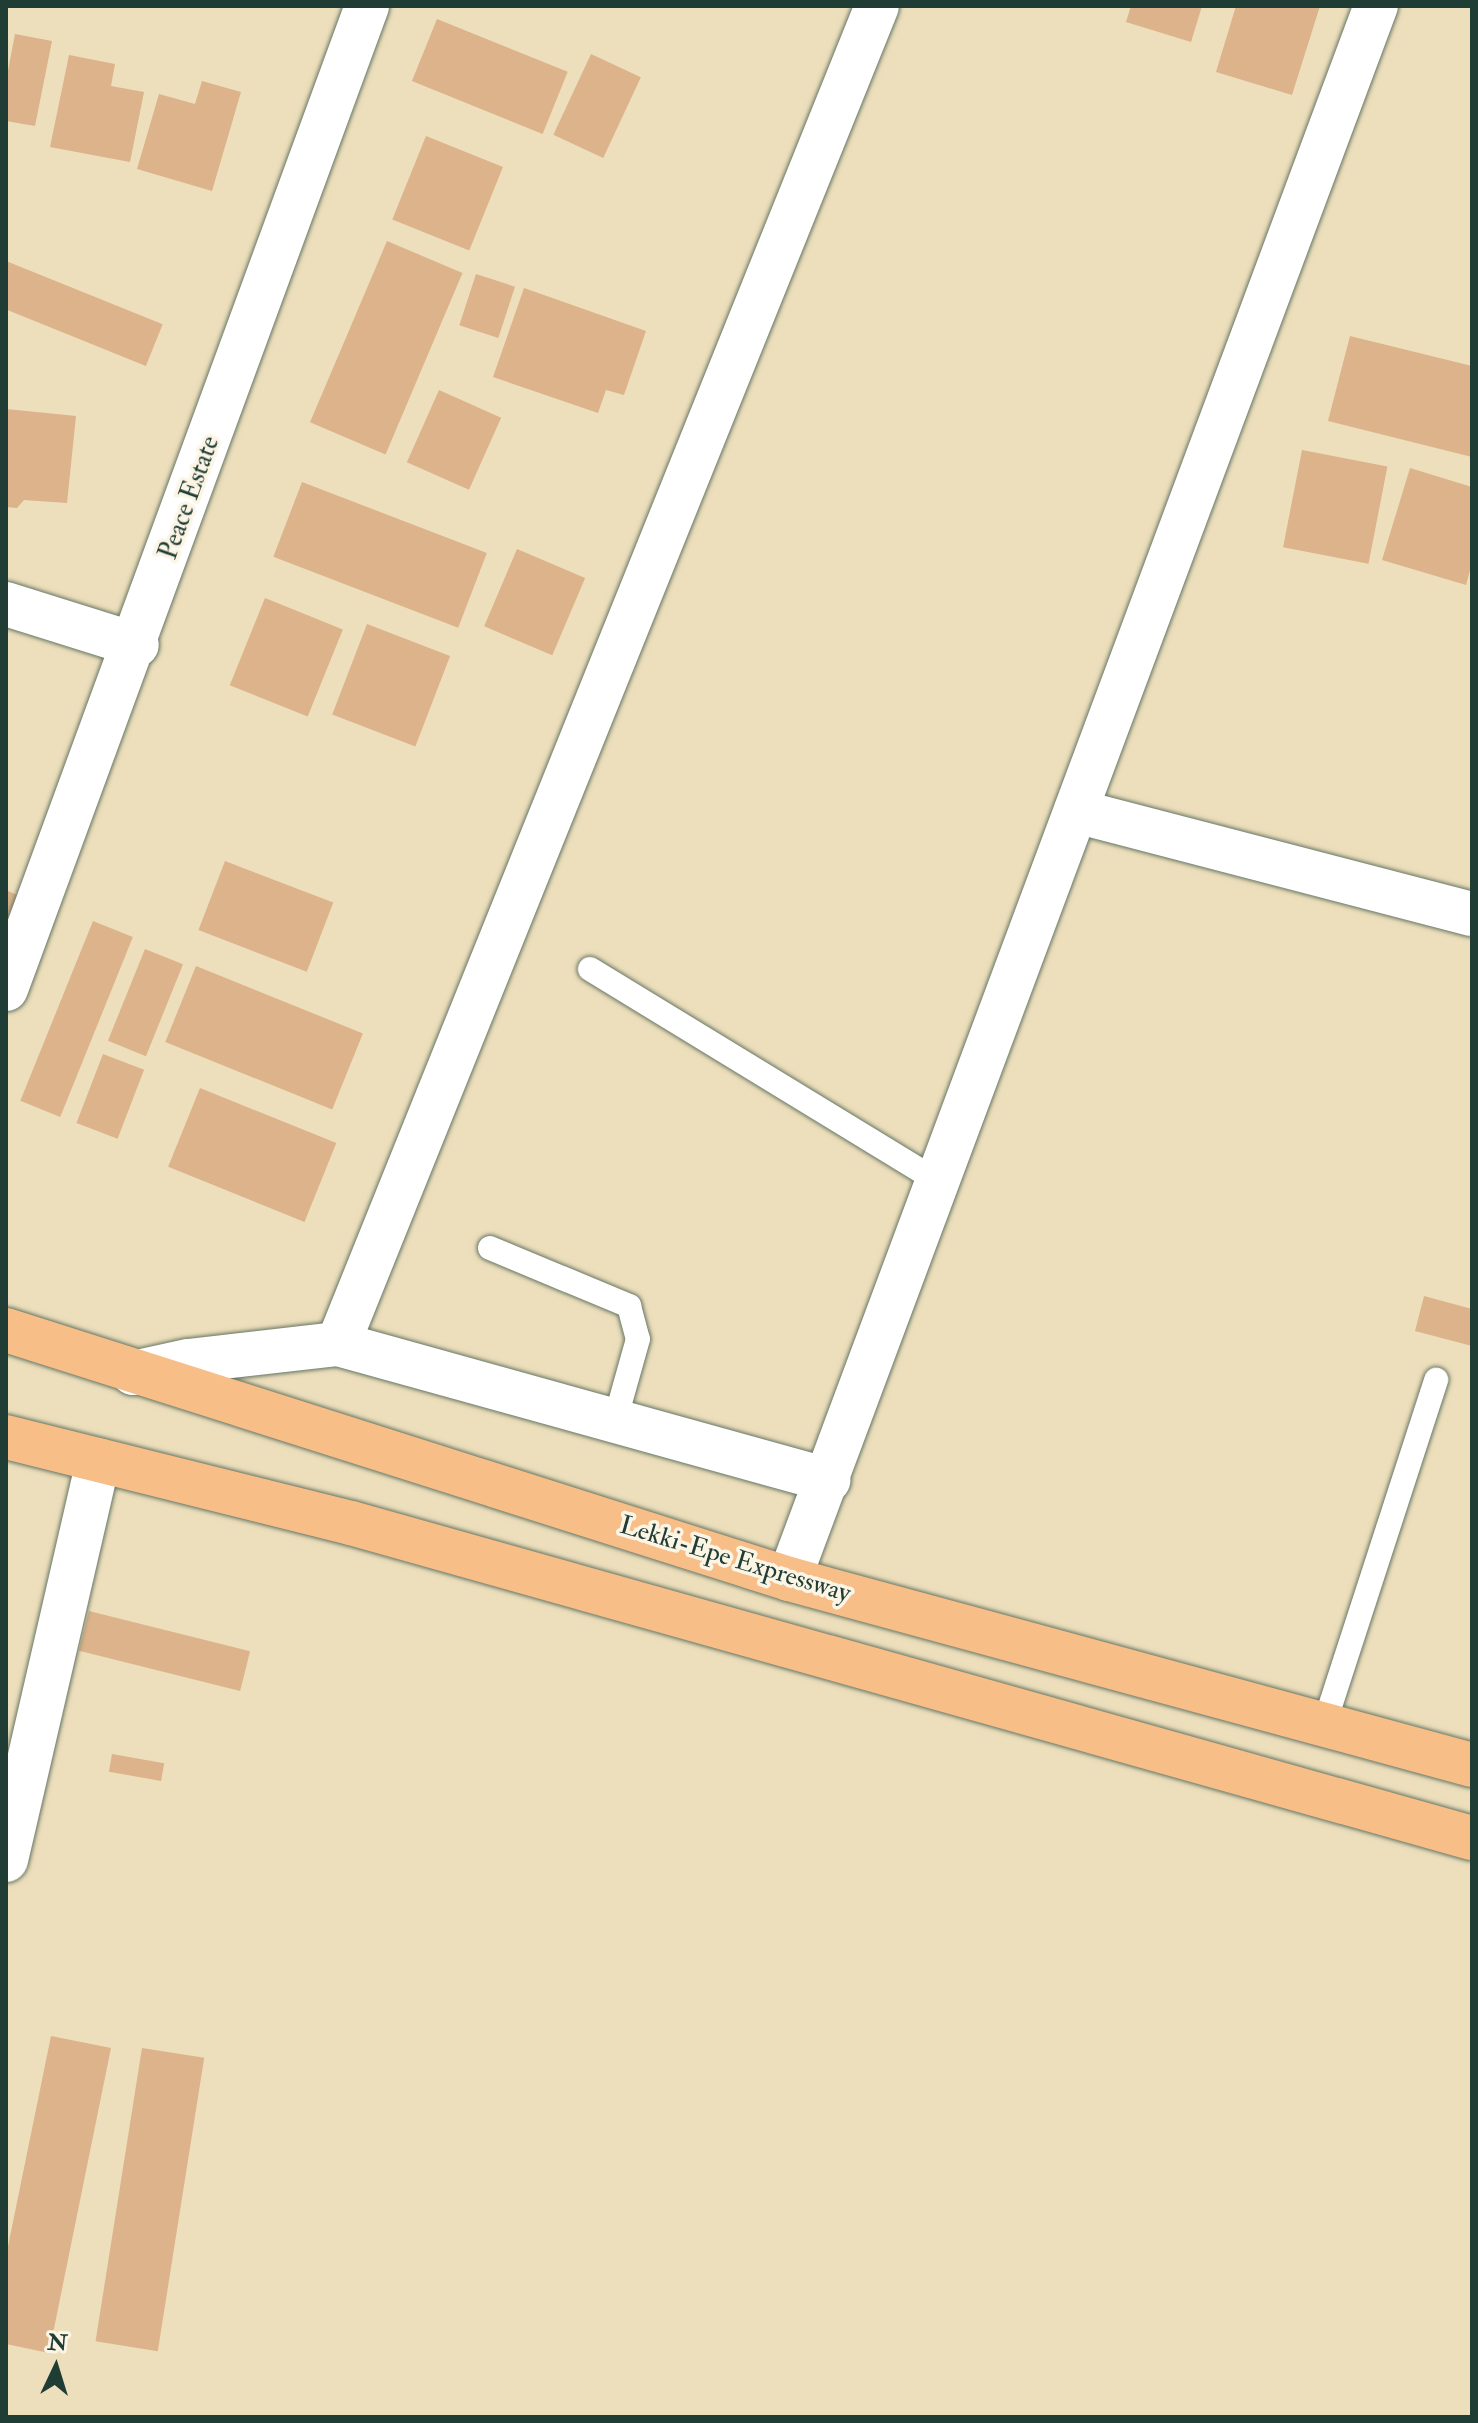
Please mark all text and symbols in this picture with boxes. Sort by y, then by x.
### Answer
street label: Peace Estate [153,432,227,564]
street label: Lekki-Epe Expressway [616,1510,854,1610]
north arrow [16,2327,96,2407]
text: N [47,2328,68,2358]

